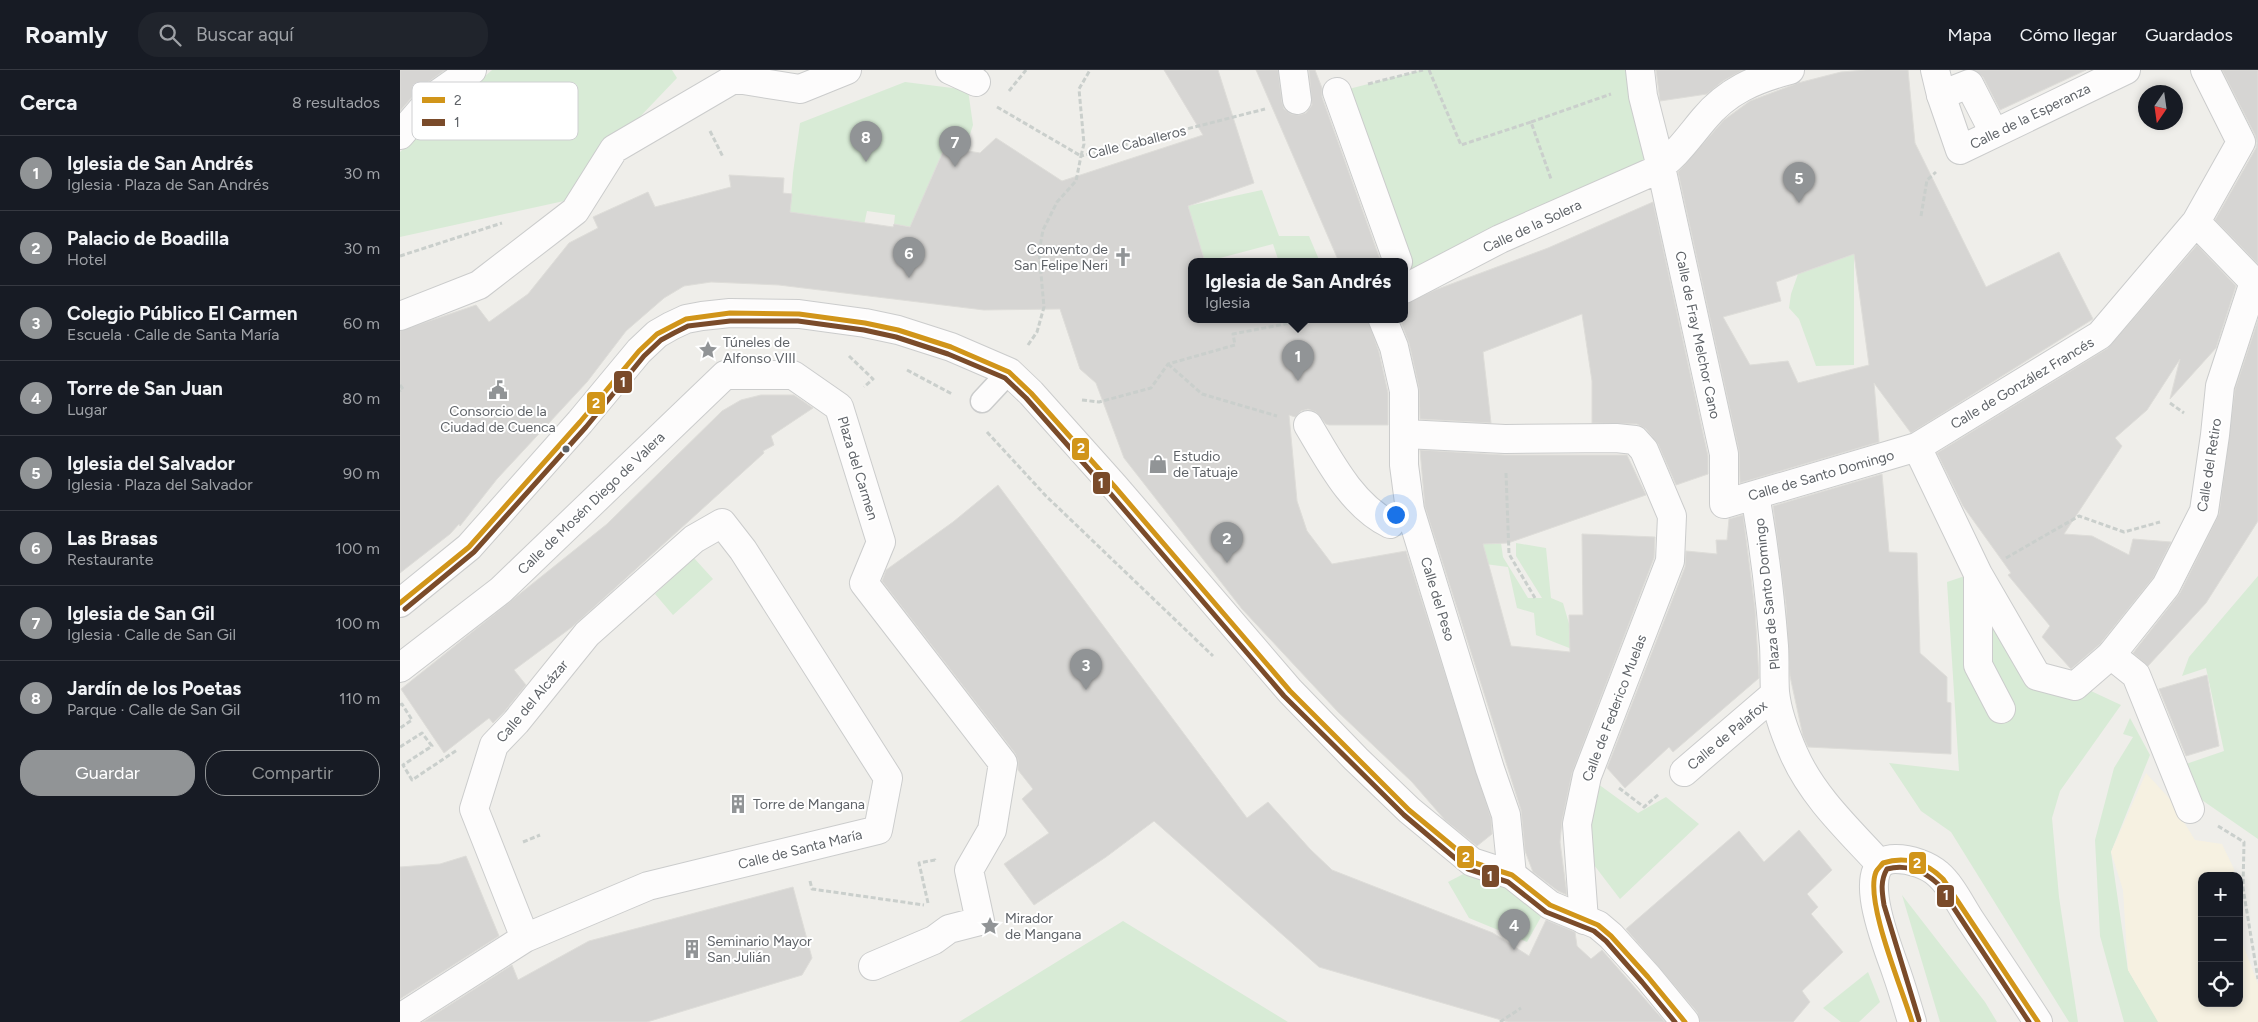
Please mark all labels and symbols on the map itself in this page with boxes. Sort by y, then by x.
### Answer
street label: Calle de la Esperanza [1967,80,2093,153]
legend [412,82,578,140]
north arrow [2138,85,2183,130]
text: 2 [454,92,462,109]
text: 1 [454,114,460,131]
pin: 8 [850,121,882,162]
street label: Calle Caballeros [1086,122,1188,163]
pin: 7 [939,126,971,167]
pin: 5 [1783,162,1815,203]
street label: Calle de la Solera [1480,196,1584,257]
pin: 6 [893,237,925,278]
place label: Convento de San Felipe Neri [1014,241,1108,274]
church icon: Convento de San Felipe Neri [1112,246,1134,268]
street label: Calle de Fray Melchor Cano [1671,250,1724,421]
place label: Túneles de Alfonso VIII [723,334,796,367]
street label: Calle de González Francés [1947,334,2097,433]
place icon: Túneles de Alfonso VIII [697,339,719,361]
pin: 1 [1282,340,1314,381]
line badge: 1 [613,370,633,394]
text: 1 [620,374,626,391]
public building icon: Consorcio de la Ciudad de Cuenca [487,379,509,401]
line badge: 2 [586,391,606,415]
text: 2 [592,395,600,412]
place label: Consorcio de la Ciudad de Cuenca [440,403,556,436]
street label: Plaza del Carmen [834,414,881,522]
street label: Calle del Retiro [2194,417,2225,513]
street label: Calle de Mosén Diego de Valera [514,429,668,578]
line badge: 2 [1071,437,1090,461]
text: 2 [1077,440,1085,457]
unlabelled marker [561,444,571,454]
street label: Calle de Santo Domingo [1746,446,1896,504]
place label: Estudio de Tatuaje [1173,448,1238,481]
shop icon: Estudio de Tatuaje [1147,453,1169,475]
line badge: 1 [1092,471,1111,495]
text: 1 [1098,475,1104,492]
your location [1383,502,1409,528]
street label: Plaza de Santo Domingo [1751,517,1784,671]
pin: 2 [1211,522,1243,563]
street label: Calle del Peso [1417,555,1458,643]
street label: Calle de Federico Muelas [1579,632,1650,784]
pin: 3 [1070,649,1102,690]
street label: Calle del Alcázar [493,656,572,746]
street label: Calle de Palafox [1684,697,1771,774]
building icon: Torre de Mangana [727,793,749,815]
place label: Torre de Mangana [753,796,865,813]
street label: Calle de Santa María [736,826,864,873]
line badge: 2 [1456,845,1475,869]
text: 2 [1462,849,1470,866]
line badge: 2 [1908,851,1927,875]
text: 2 [1913,855,1921,872]
line badge: 1 [1481,864,1500,888]
text: 1 [1487,868,1493,885]
line badge: 1 [1936,884,1955,908]
text: 1 [1943,887,1949,904]
pin: 4 [1498,909,1530,950]
place label: Mirador de Mangana [1005,910,1081,943]
place icon: Mirador de Mangana [979,915,1001,937]
place label: Seminario Mayor San Julián [707,933,812,966]
building icon: Seminario Mayor San Julián [681,938,703,960]

